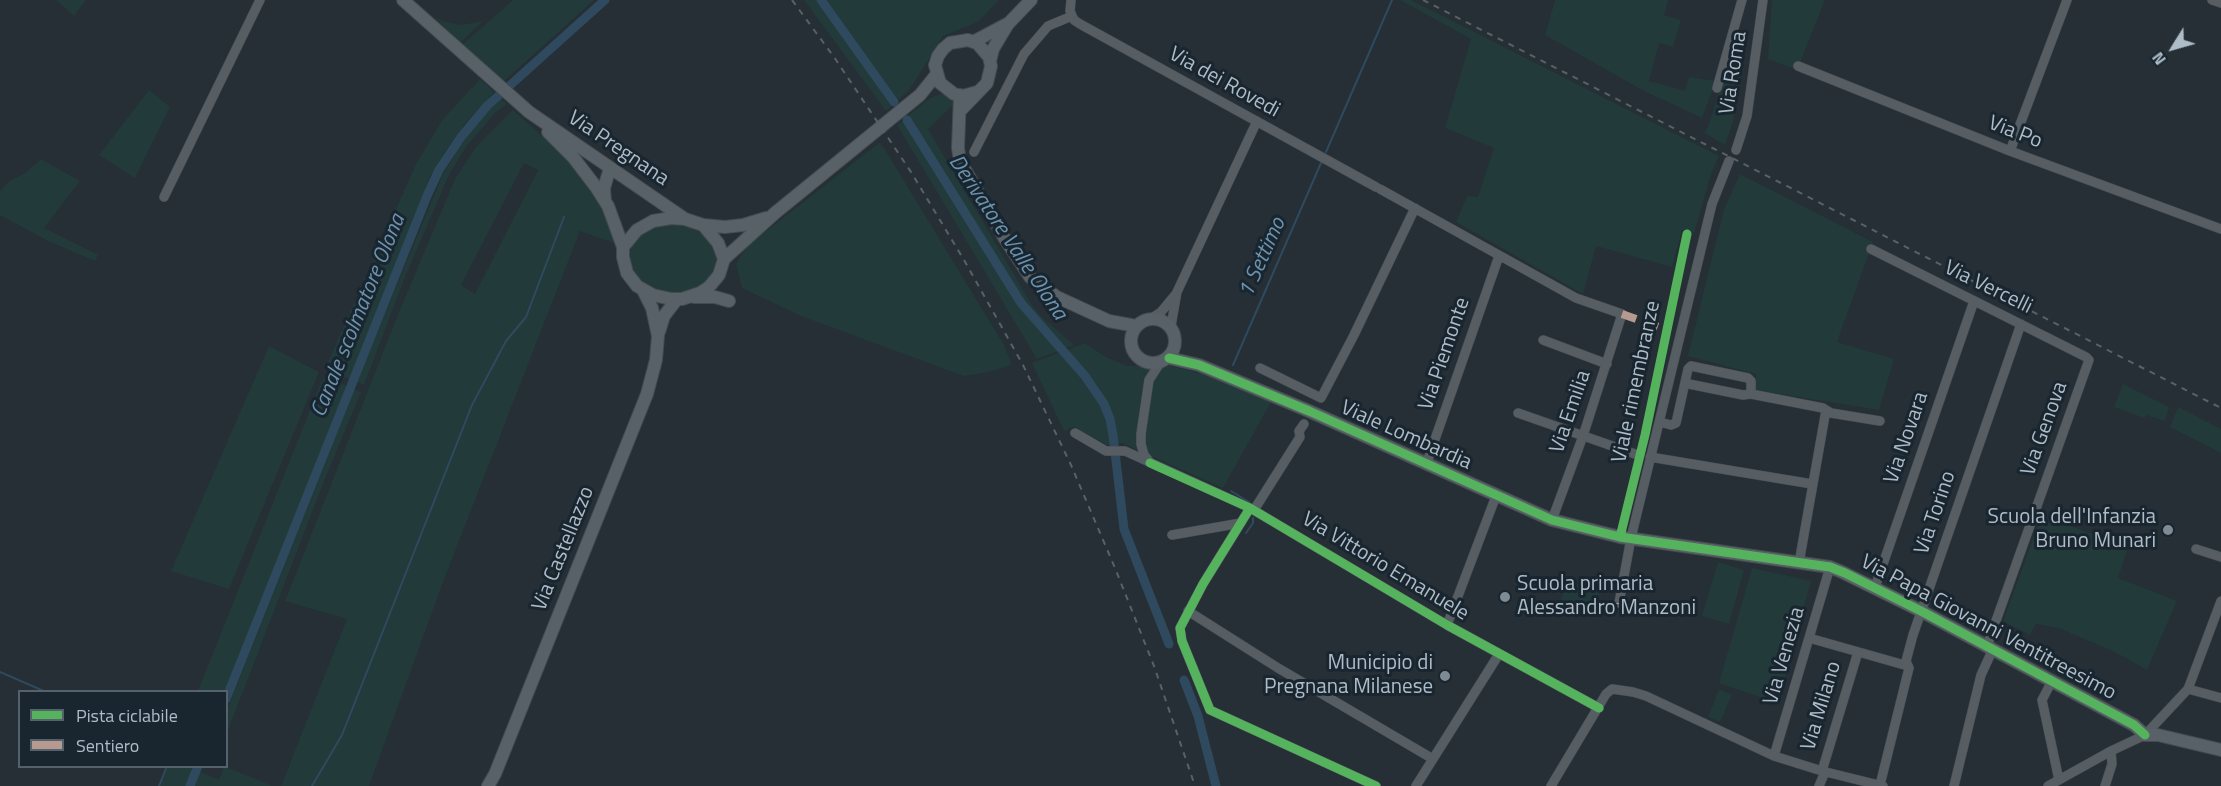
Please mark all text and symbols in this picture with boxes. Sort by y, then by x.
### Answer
north arrow [2143,18,2203,78]
street label: Via Roma [1715,30,1753,116]
street label: Via dei Rovedi [1164,42,1284,124]
text: N [2146,47,2172,70]
street label: Via Pregnana [563,106,673,192]
street label: Via Po [1985,111,2045,155]
water label: Derivatore Valle Olona [942,150,1072,326]
water label: Canale scolmatore Olona [306,211,412,421]
water label: 1 Settimo [1234,214,1292,302]
street label: Via Vercelli [1940,256,2036,320]
street label: Via Piemonte [1414,294,1476,414]
street label: Viale rimembranze [1608,299,1666,465]
street label: Via Emilia [1545,367,1597,457]
street label: Via Genova [2016,379,2074,479]
street label: Via Novara [1880,389,1934,487]
street label: Viale Lombardia [1337,396,1475,476]
street label: Via Torino [1910,468,1962,558]
street label: Via Castellazzo [528,483,600,615]
place label: Scuola dell'Infanzia Bruno Munari [1988,505,2156,555]
street label: Via Vittorio Emanuele [1297,507,1473,627]
marker: Scuola dell'Infanzia Bruno Munari [2161,523,2175,537]
street label: Via Papa Giovanni Ventitreesimo [1856,550,2120,706]
place label: Scuola primaria Alessandro Manzoni [1517,572,1696,622]
marker: Scuola primaria Alessandro Manzoni [1498,590,1512,604]
street label: Via Venezia [1759,604,1811,708]
place label: Municipio di Pregnana Milanese [1264,651,1433,701]
street label: Via Milano [1797,658,1847,754]
marker: Municipio di Pregnana Milanese [1438,669,1452,683]
legend [18,690,228,768]
text: Pista ciclabile [76,702,178,729]
text: Sentiero [76,732,139,759]

